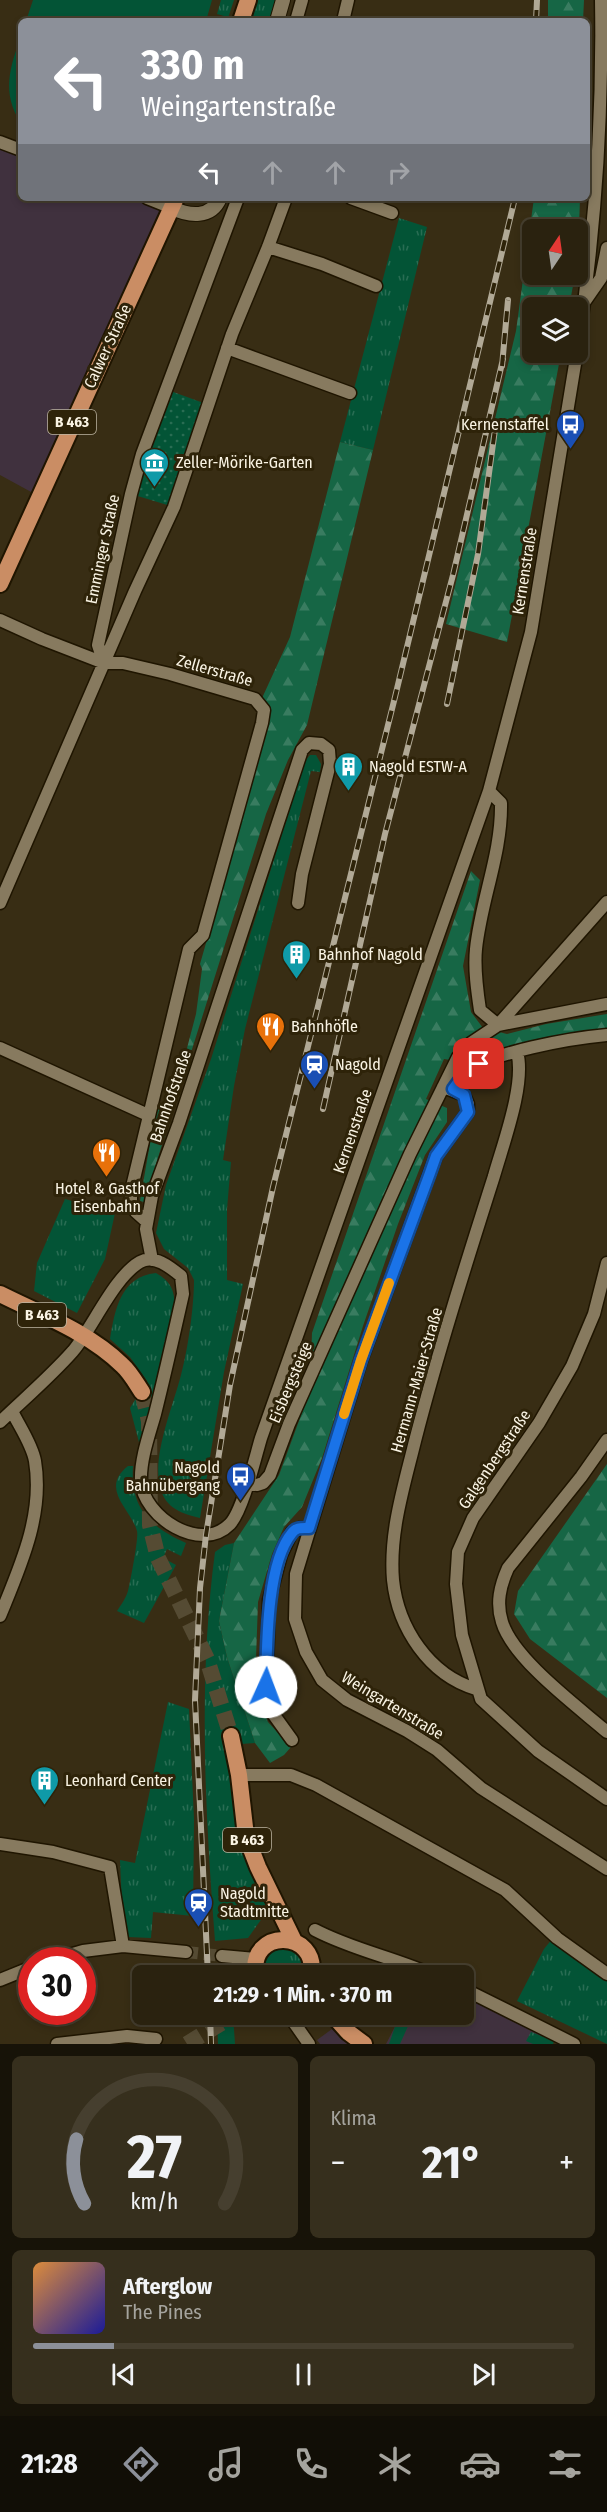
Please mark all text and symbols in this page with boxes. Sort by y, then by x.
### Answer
text: 330 m [141,40,244,90]
icon: left [42,42,120,120]
text: Weingartenstraße [141,91,336,123]
icon: left [193,156,226,189]
icon: ahead [256,156,289,189]
icon: ahead [319,156,352,189]
icon: right [382,156,415,189]
north arrow [522,219,588,285]
map controls [522,219,588,363]
button: layers [522,297,588,363]
street label: Calwer Straße [80,301,135,391]
bus stop icon: Kernenstaffel [554,408,586,450]
road number: B 463 [48,410,96,434]
place label: Kernenstaffel [461,415,549,434]
museum icon: Zeller-Mörike-Garten [139,446,171,488]
place label: Zeller-Mörike-Garten [176,453,313,472]
street label: Emminger Straße [82,493,123,606]
street label: Kernenstraße [508,526,541,616]
street label: Zellerstraße [175,651,255,690]
building icon: Nagold ESTW-A [332,750,364,792]
place label: Nagold ESTW-A [369,757,468,776]
building icon: Bahnhof Nagold [281,938,313,980]
place label: Bahnhof Nagold [318,945,423,964]
restaurant icon: Bahnhöfle [254,1010,286,1052]
place label: Bahnhöfle [291,1017,358,1036]
pin [453,1038,504,1089]
street label: Bahnhofstraße [146,1047,195,1145]
icon: arrive [462,1047,495,1080]
station icon: Nagold [298,1048,330,1090]
place label: Nagold [335,1055,381,1074]
street label: Kernenstraße [329,1086,376,1176]
restaurant icon: Hotel & Gasthof Eisenbahn [91,1136,123,1178]
place label: Hotel & Gasthof Eisenbahn [55,1179,160,1216]
road number: B 463 [18,1303,66,1327]
street label: Hermann-Maier-Straße [387,1305,446,1455]
street label: Eisbergsteige [265,1339,316,1426]
street label: Galgenbergstraße [454,1406,535,1512]
place label: Nagold Bahnübergang [125,1458,220,1495]
bus stop icon: Nagold Bahnübergang [225,1460,257,1502]
position arrow [234,1655,298,1719]
street label: Weingartenstraße [338,1668,447,1743]
building icon: Leonhard Center [28,1764,60,1806]
place label: Leonhard Center [65,1771,173,1790]
road number: B 463 [223,1828,271,1852]
place label: Nagold Stadtmitte [220,1884,289,1921]
station icon: Nagold Stadtmitte [183,1886,215,1928]
speed limit sign: 30 [18,1947,96,2025]
text: 21:29 · 1 Min. · 370 m [214,1981,392,2008]
text: Klima [331,2106,377,2130]
text: 27 [126,2120,182,2195]
text: 21° [422,2136,482,2190]
text: − [331,2143,345,2183]
text: + [559,2143,574,2183]
text: km/h [131,2189,179,2215]
text: Afterglow [123,2273,212,2300]
text: The Pines [123,2300,202,2324]
icon: previous [107,2358,140,2391]
icon: pause [287,2358,320,2391]
icon: next [467,2358,500,2391]
icon: directions [120,2443,162,2485]
icon: music [205,2443,247,2485]
icon: phone [290,2443,332,2485]
icon: climate [374,2443,416,2485]
icon: car [459,2443,501,2485]
icon: filters [544,2443,586,2485]
text: 21:28 [21,2448,78,2480]

